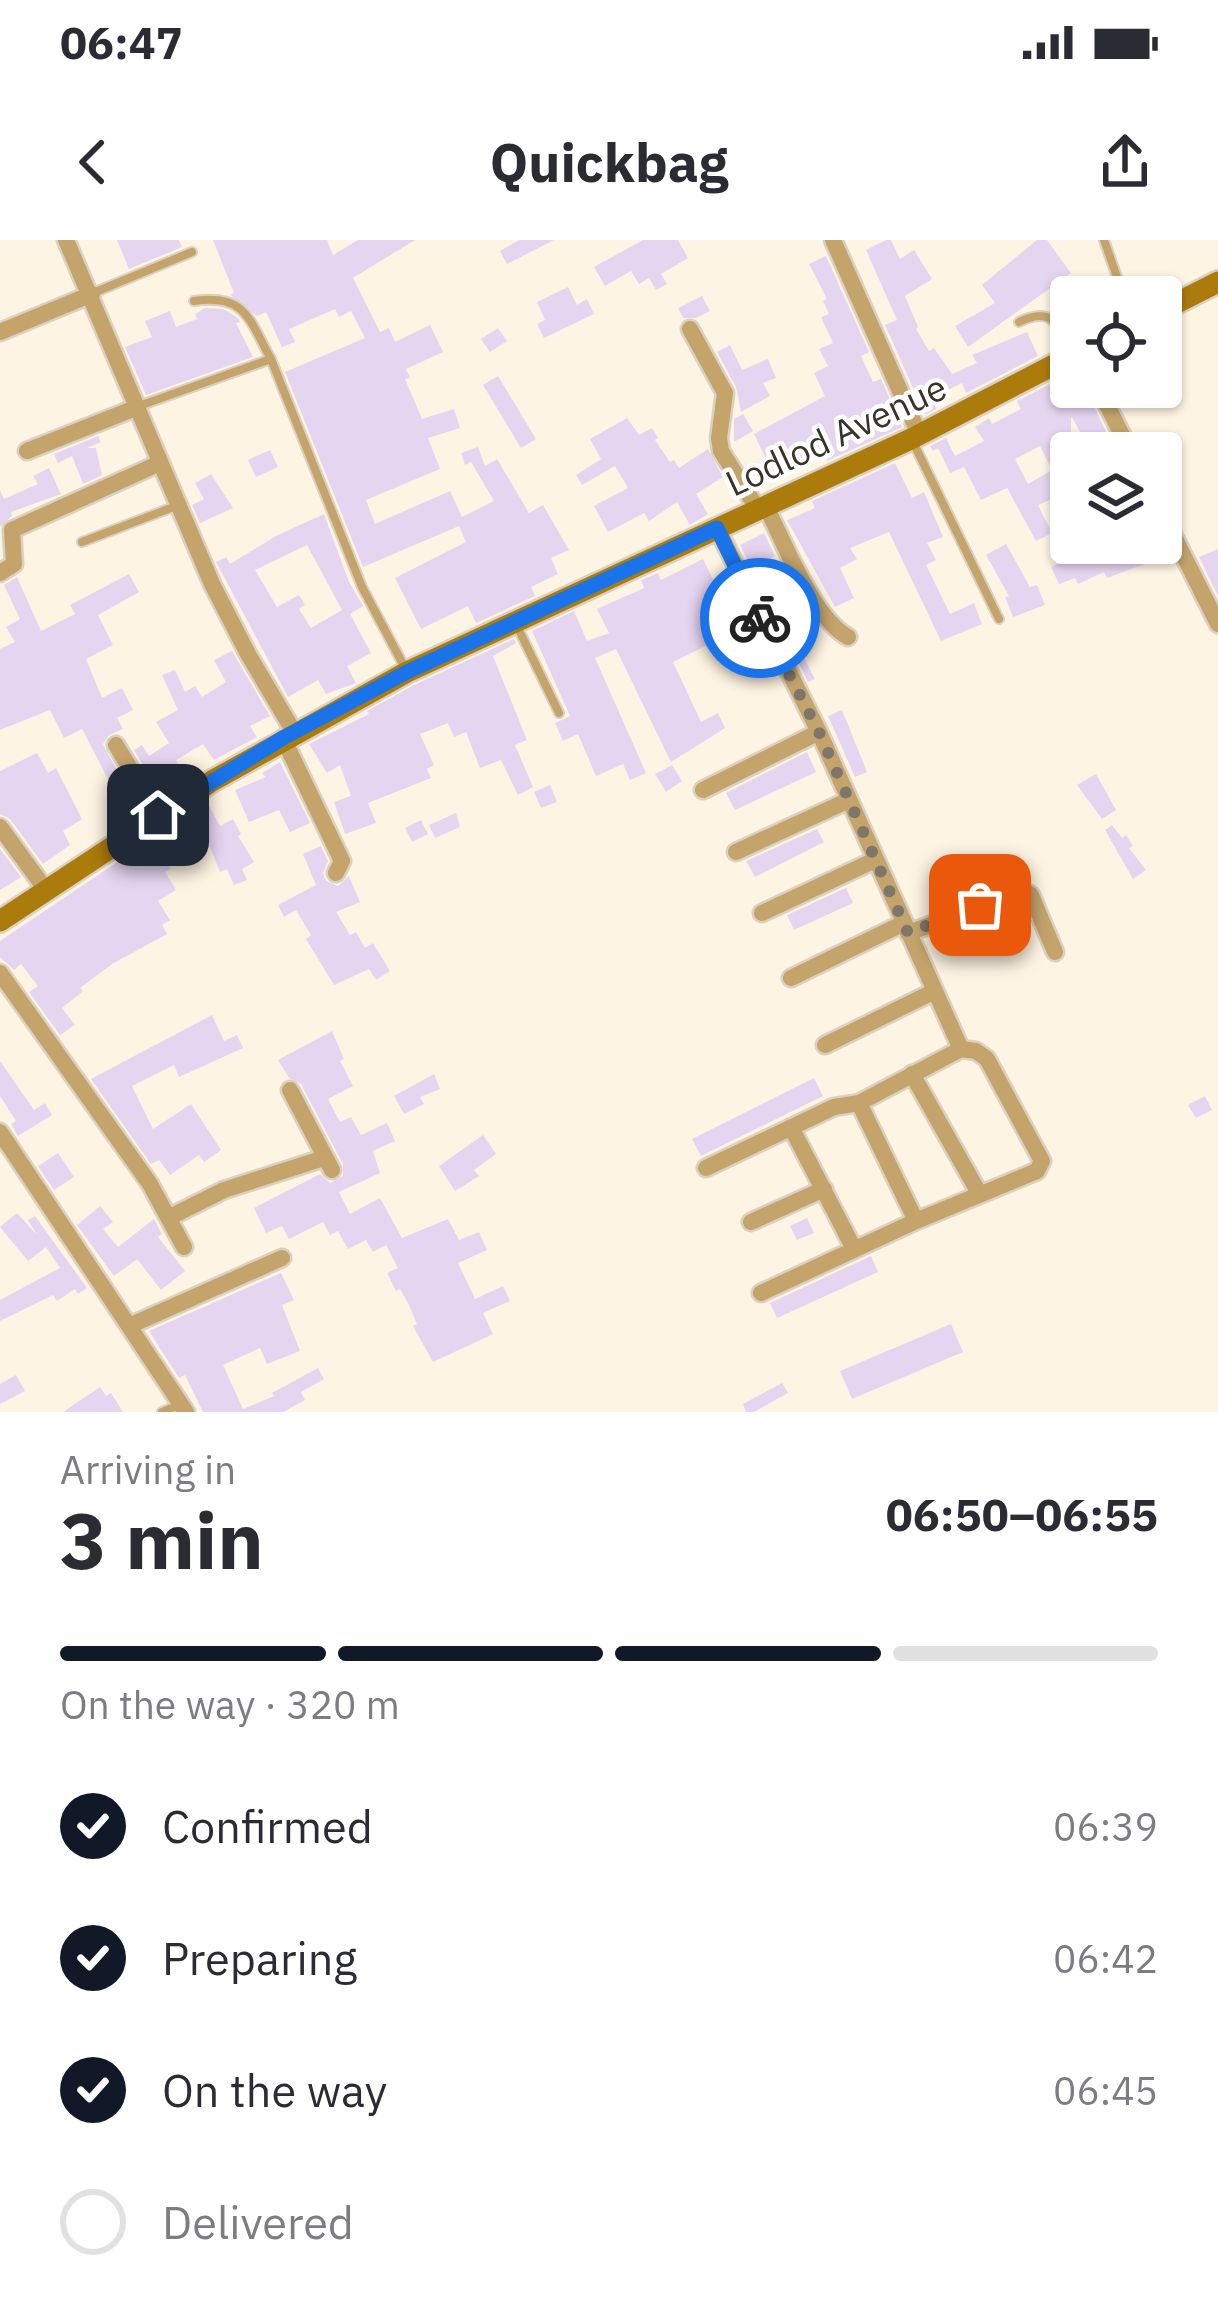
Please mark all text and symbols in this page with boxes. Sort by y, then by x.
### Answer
text: 06:47 [60,13,183,71]
text: Quickbag [490,127,728,197]
icon: back [60,129,126,195]
icon: share [1092,129,1158,195]
map controls [1050,276,1182,564]
button: locate [1050,276,1182,408]
street label: Lodlod Avenue [718,363,954,506]
button: layers [1050,432,1182,564]
courier [700,558,820,678]
icon: bike [727,585,793,651]
pin [107,764,209,866]
icon: home [125,782,191,848]
pin [929,854,1031,956]
icon: bag [947,872,1013,938]
text: Arriving in [60,1444,236,1495]
text: 06:50–06:55 [886,1485,1158,1543]
text: 3 min [60,1489,264,1590]
text: On the way · 320 m [60,1679,400,1730]
icon: check [60,1793,126,1859]
text: Confirmed [162,1797,373,1855]
text: 06:39 [1053,1801,1158,1852]
icon: check [60,1925,126,1991]
text: Preparing [162,1929,357,1987]
text: 06:42 [1053,1933,1158,1984]
icon: check [60,2057,126,2123]
text: On the way [162,2061,387,2119]
text: 06:45 [1053,2065,1158,2116]
text: Delivered [162,2193,354,2251]

